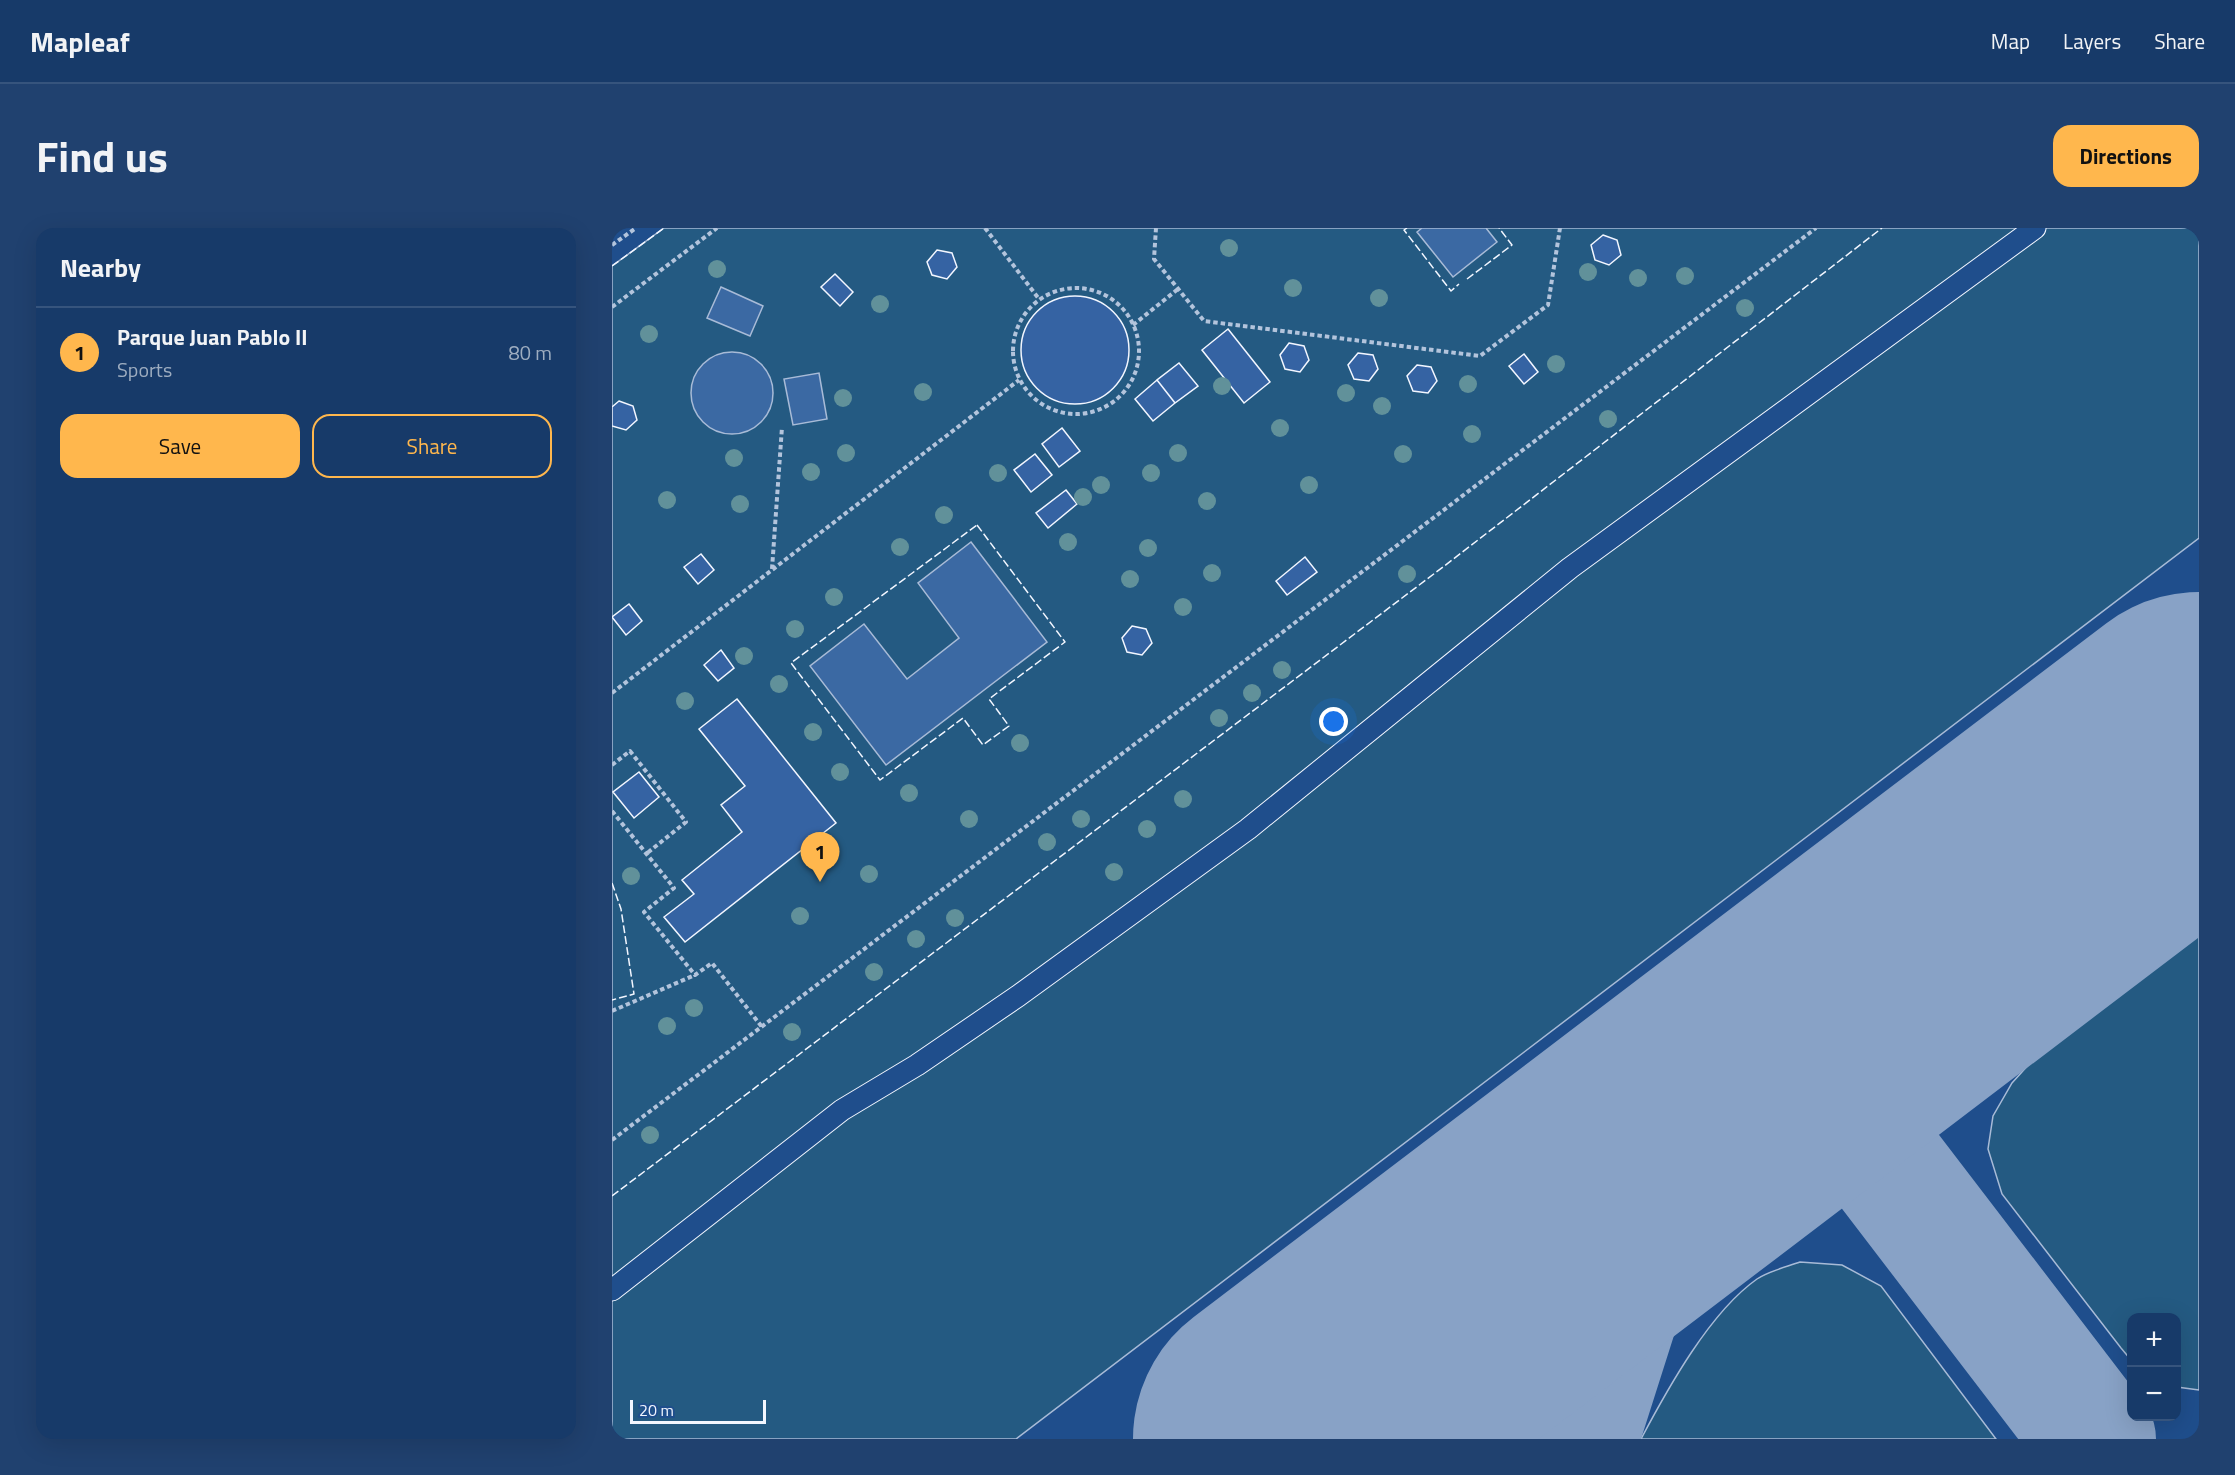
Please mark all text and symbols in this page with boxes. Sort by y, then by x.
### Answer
text: Mapleaf [30,20,130,63]
text: Map [1991,25,2030,57]
text: Layers [2063,25,2121,57]
text: Share [2154,25,2205,57]
text: Find us [36,124,168,188]
button: Directions [2053,125,2199,187]
text: Nearby [60,248,141,287]
text: Parque Juan Pablo II [117,320,308,354]
text: 1 [74,337,85,368]
text: 80 m [508,337,552,368]
text: Sports [117,354,172,385]
button: Save [60,414,300,478]
button: Share [312,414,552,478]
your location [1319,707,1348,736]
pin: 1 [800,832,840,882]
map controls [2127,1313,2181,1421]
button: + [2127,1313,2181,1367]
button: − [2127,1367,2181,1421]
scale bar [630,1397,766,1424]
text: 20 m [639,1398,674,1422]

